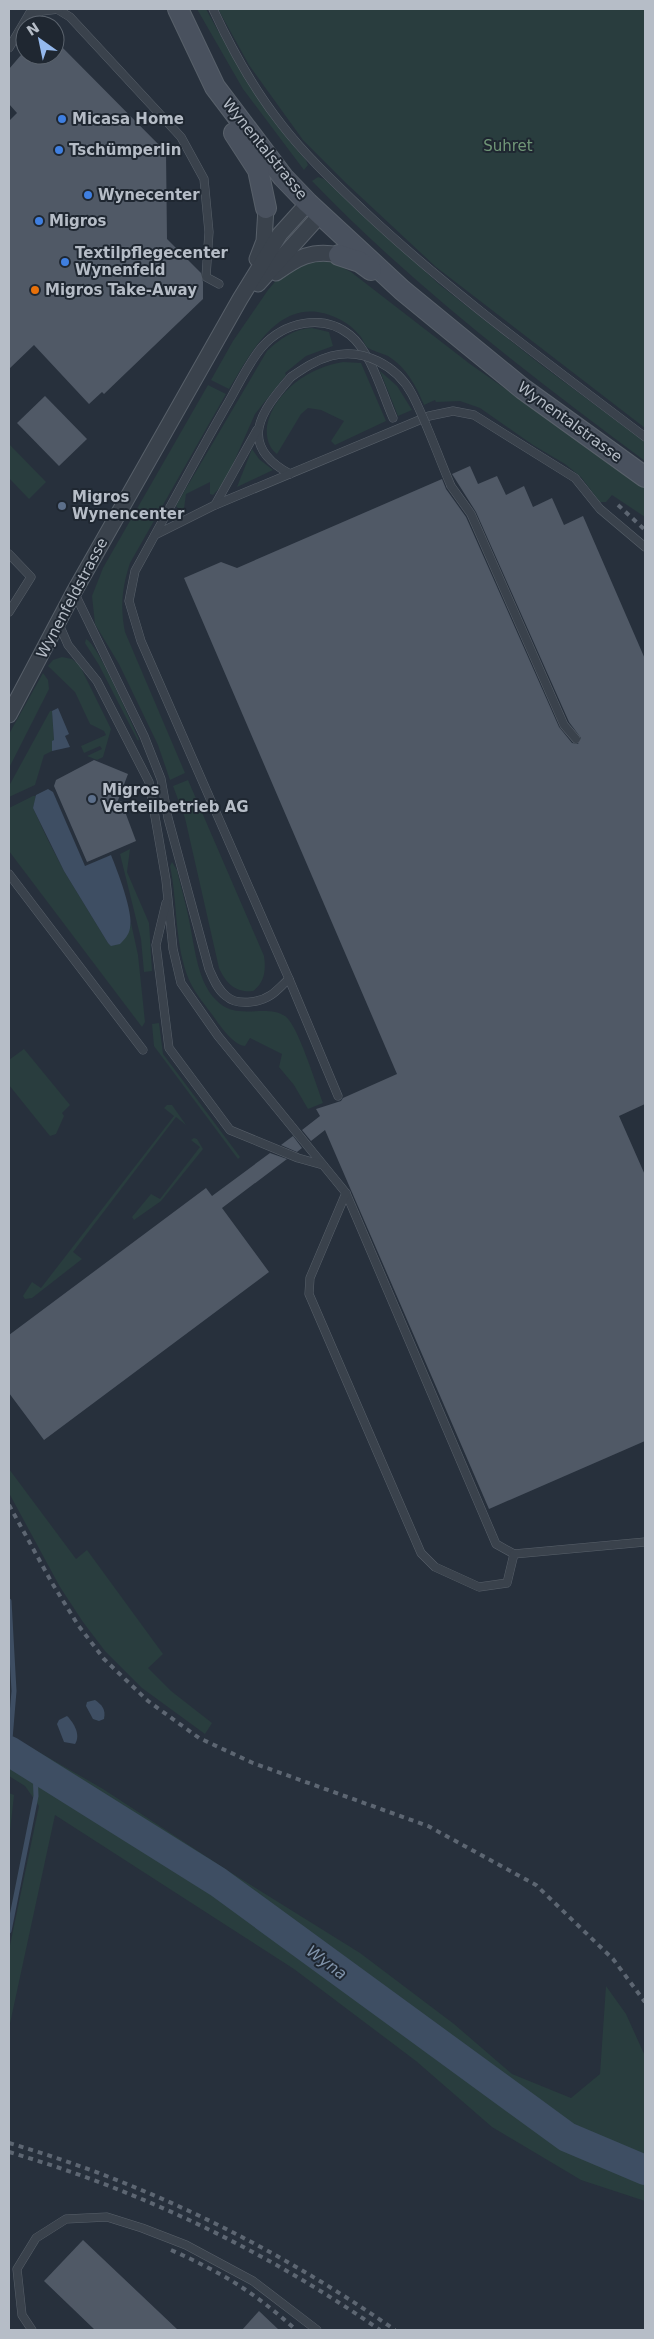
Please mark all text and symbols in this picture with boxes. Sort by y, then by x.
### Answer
north arrow [15,15,65,65]
text: N [24,19,42,39]
street label: Wynentalstrasse [219,95,311,203]
place label: Micasa Home [72,110,184,128]
marker: Micasa Home [56,113,68,125]
park label: Suhret [483,137,533,155]
place label: Tschümperlin [69,141,181,159]
marker: Tschümperlin [53,144,65,156]
place label: Wynecenter [98,186,200,204]
marker: Wynecenter [82,189,94,201]
place label: Migros [49,212,107,230]
marker: Migros [33,215,45,227]
place label: Textilpflegecenter Wynenfeld [75,244,229,279]
marker: Textilpflegecenter Wynenfeld [59,256,71,268]
place label: Migros Take-Away [45,281,197,299]
marker: Migros Take-Away [29,284,41,296]
street label: Wynentalstrasse [514,378,626,466]
place label: Migros Wynencenter [72,488,185,523]
marker: Migros Wynencenter [56,500,68,512]
street label: Wynenfeldstrasse [33,535,111,661]
place label: Migros Verteilbetrieb AG [102,781,249,816]
marker: Migros Verteilbetrieb AG [86,793,98,805]
water label: Wyna [303,1941,351,1983]

